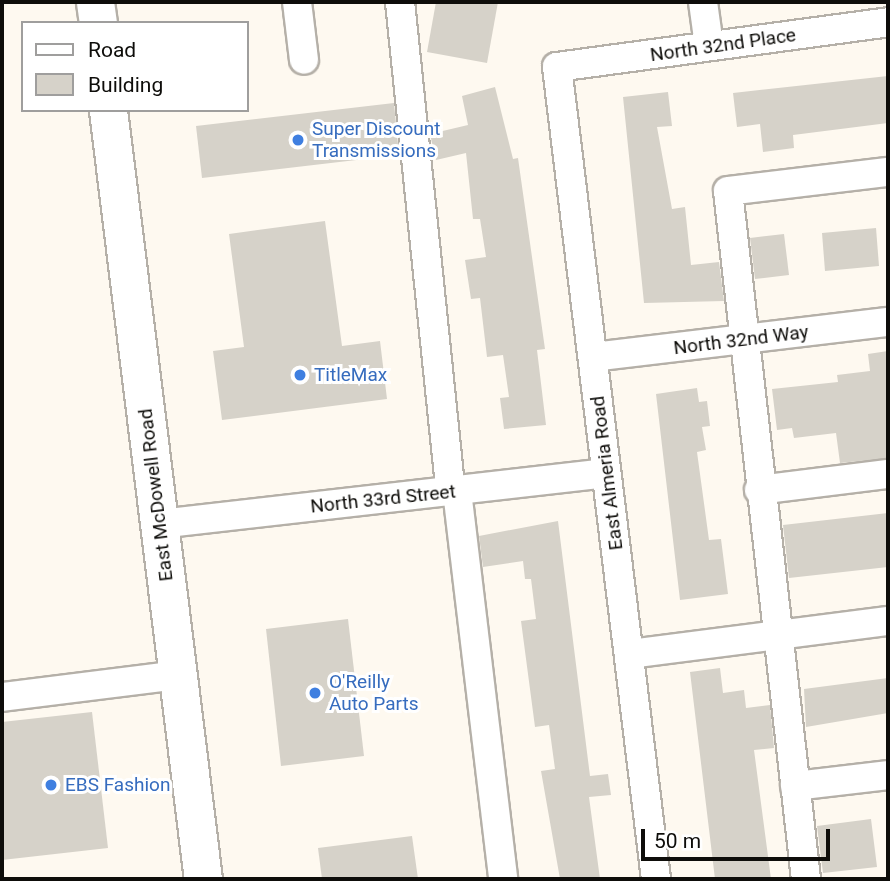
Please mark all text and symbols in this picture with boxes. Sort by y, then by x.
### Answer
legend [21,21,248,112]
street label: North 32nd Place [649,23,797,67]
text: Road [88,38,136,62]
text: Building [88,73,163,97]
place label: Super Discount Transmissions [312,118,441,162]
marker: Super Discount Transmissions [290,132,306,148]
street label: North 32nd Way [672,320,810,360]
place label: TitleMax [314,364,387,386]
marker: TitleMax [292,367,308,383]
street label: East Almeria Road [586,395,628,551]
street label: East McDowell Road [134,407,178,583]
street label: North 33rd Street [309,480,457,518]
place label: O'Reilly Auto Parts [329,671,418,715]
marker: O'Reilly Auto Parts [307,685,323,701]
place label: EBS Fashion [65,774,170,796]
marker: EBS Fashion [43,777,59,793]
scale bar [645,814,834,858]
text: 50 m [654,829,701,853]

